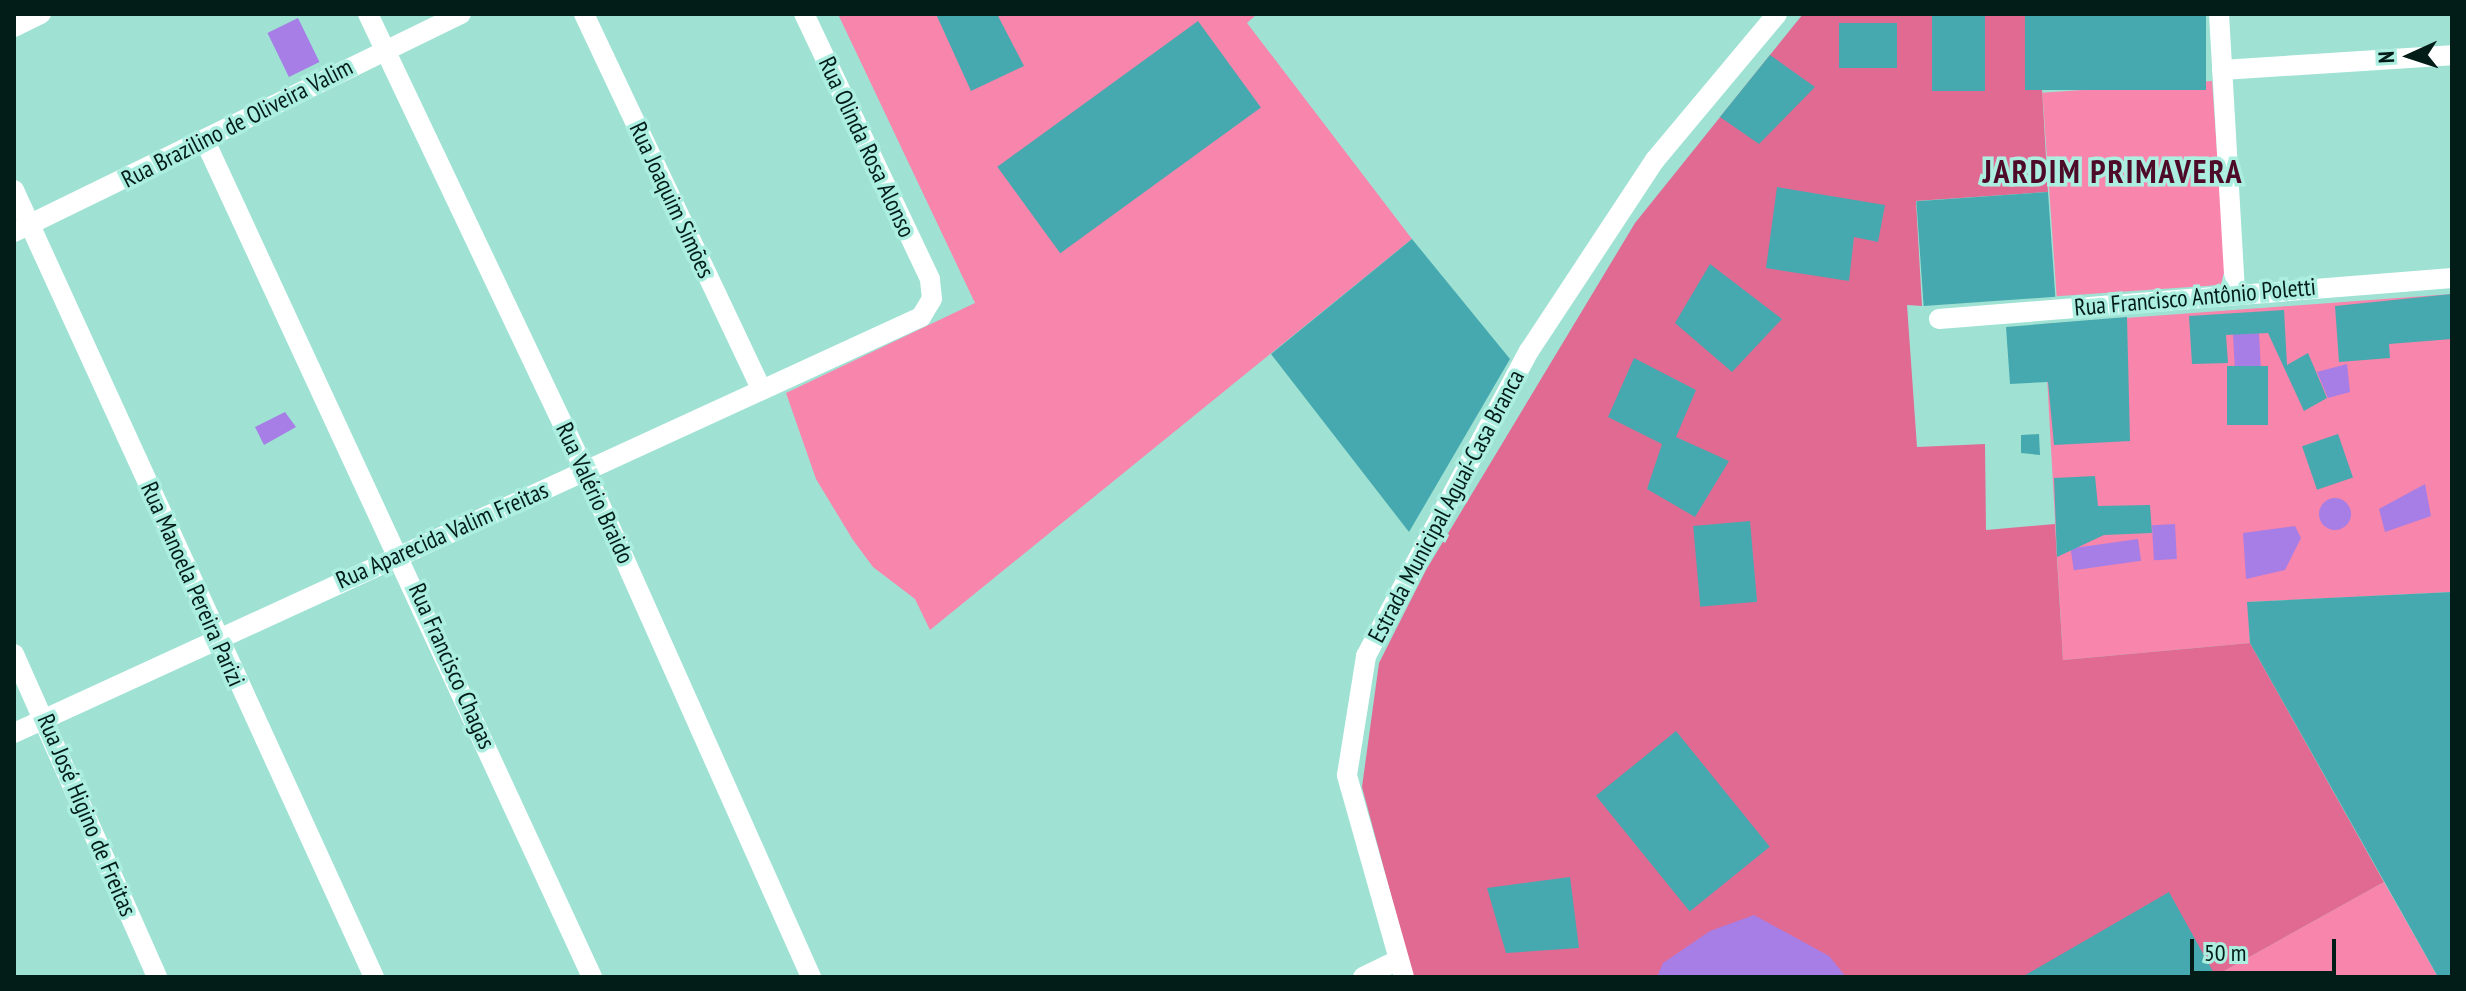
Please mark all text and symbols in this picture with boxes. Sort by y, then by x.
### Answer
north arrow [2370,16,2450,96]
text: N [2372,51,2400,64]
street label: Rua Brazilino de Oliveira Valim [116,52,358,194]
street label: Rua Olinda Rosa Alonso [812,52,922,242]
street label: Rua Joaquim Simões [623,118,721,282]
district label: JARDIM PRIMAVERA [1982,152,2244,190]
street label: Rua Francisco Antônio Poletti [2073,272,2317,322]
street label: Estrada Municipal Aguaí-Casa Branca [1362,365,1530,647]
street label: Rua Valério Braido [550,418,640,568]
street label: Rua Aparecida Valim Freitas [331,475,553,595]
street label: Rua Manoela Pereira Parizi [135,477,251,691]
street label: Rua Francisco Chagas [403,579,501,753]
street label: Rua José Higino de Freitas [31,710,143,920]
scale bar [2194,923,2340,973]
text: 50 m [2204,937,2246,968]

